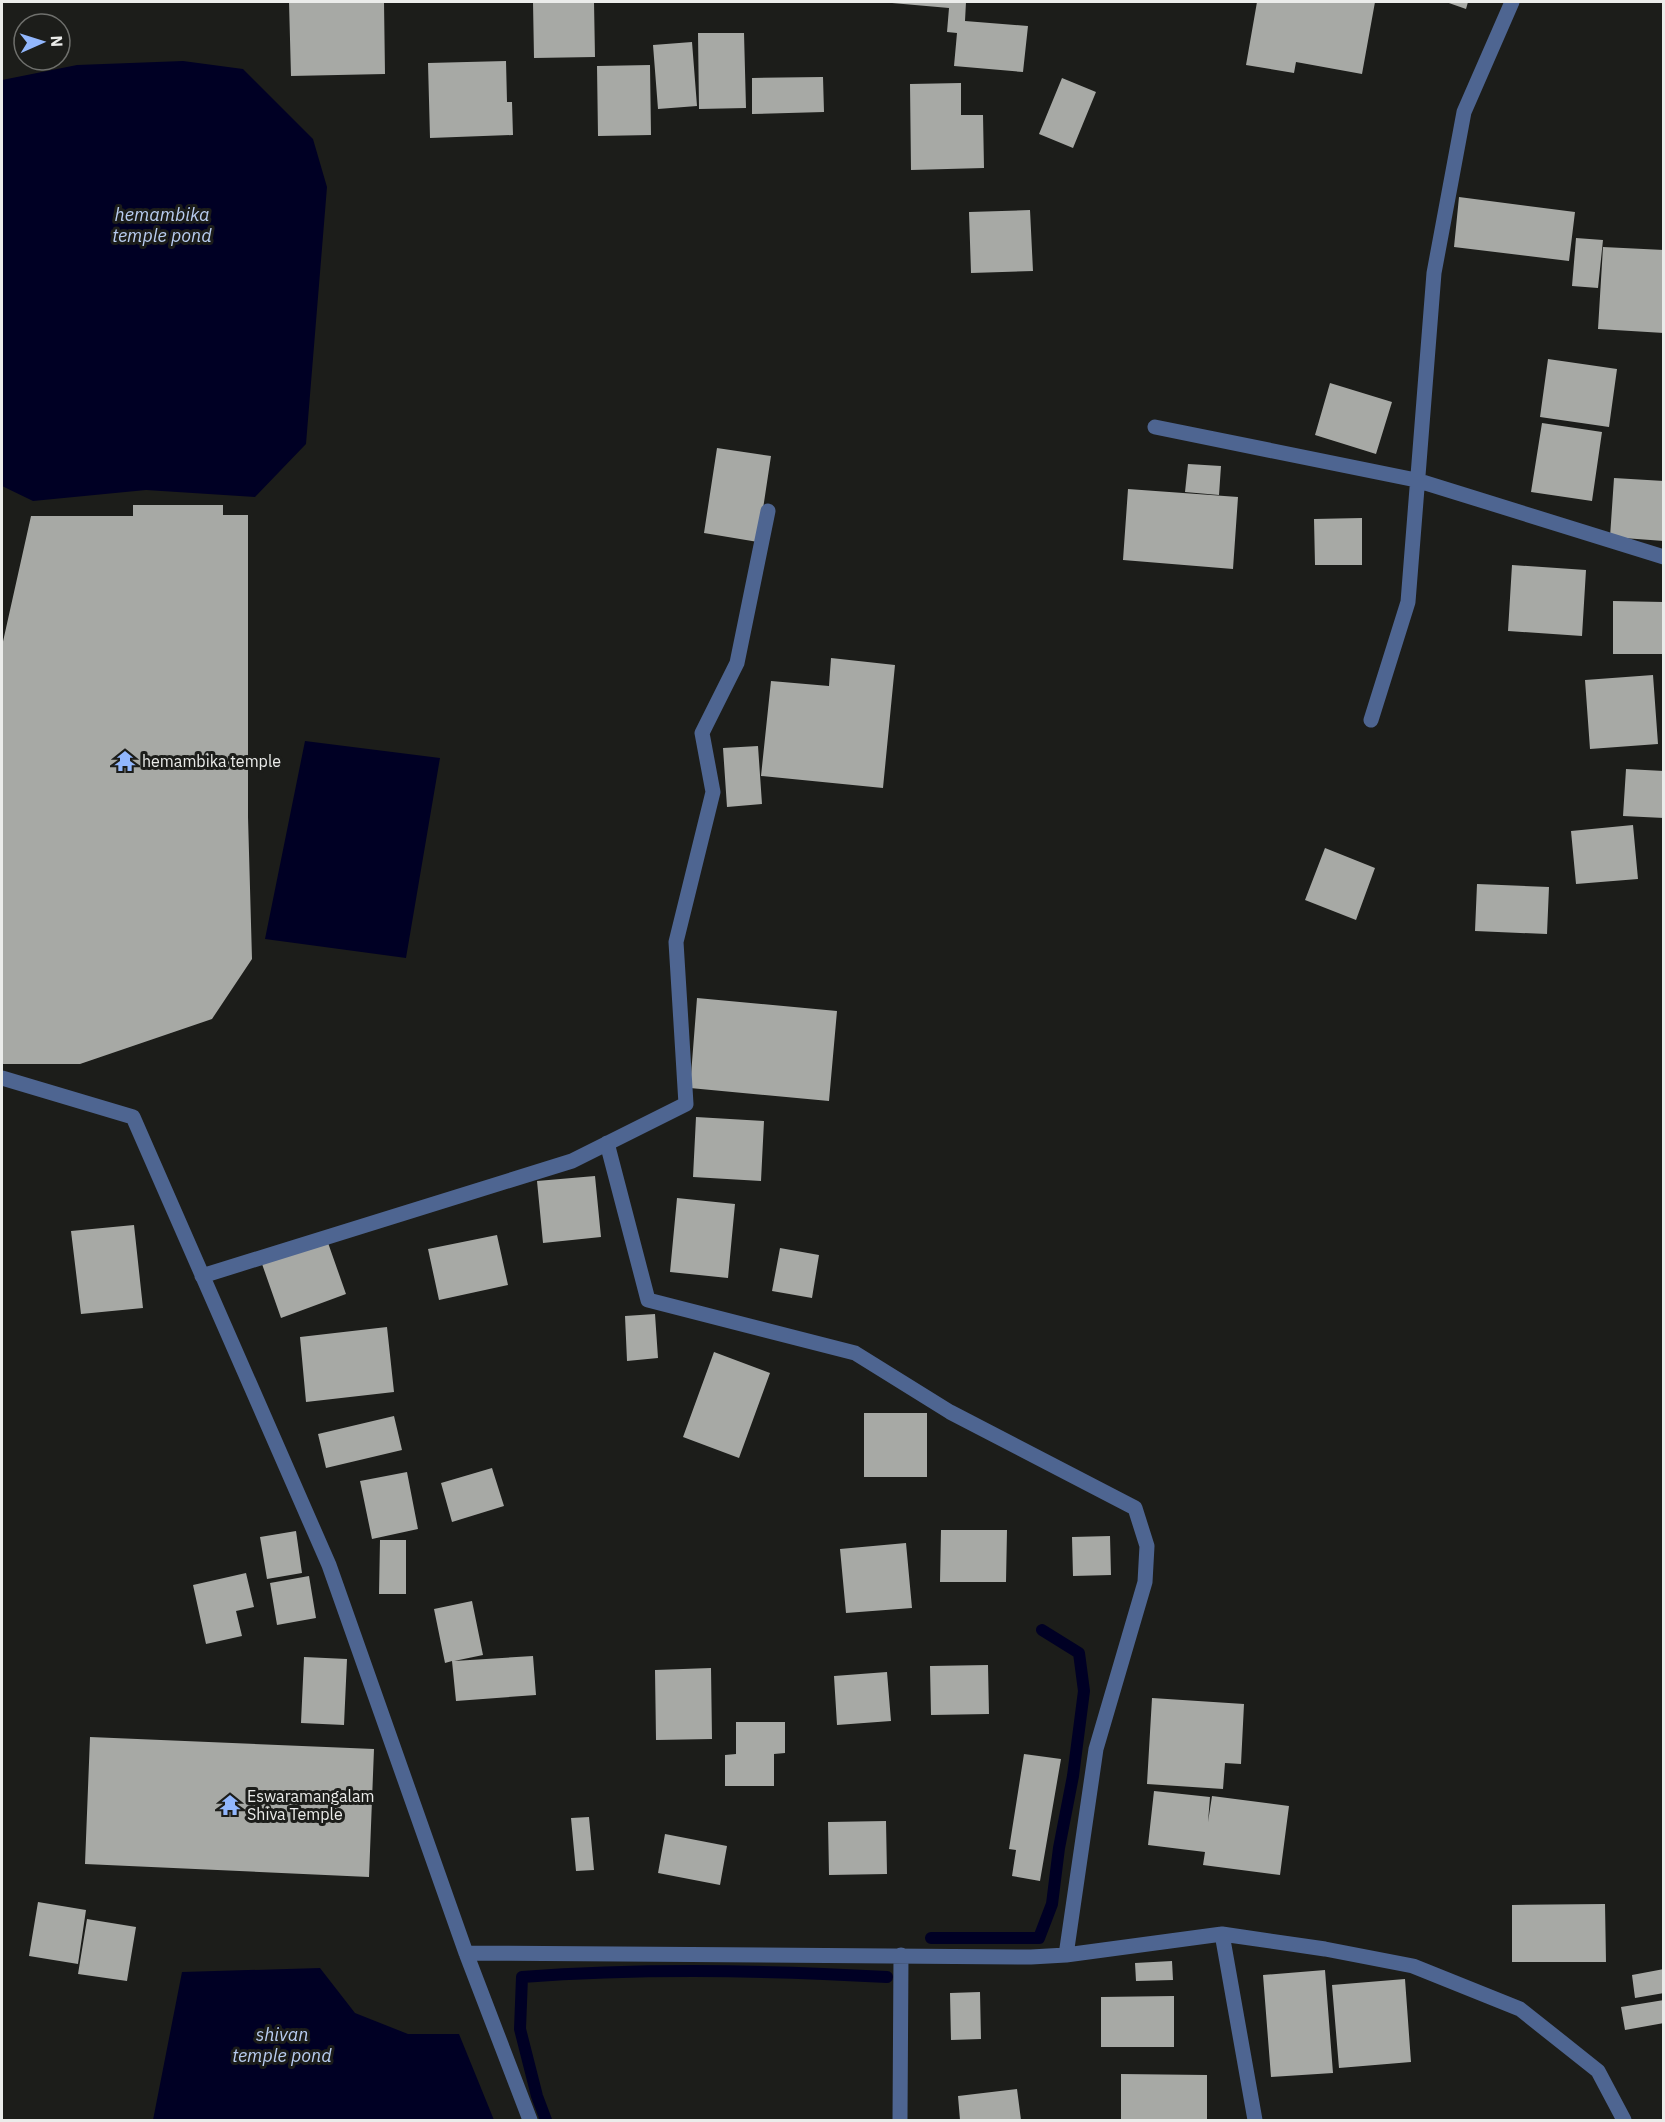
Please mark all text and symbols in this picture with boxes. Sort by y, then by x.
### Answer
north arrow [12,12,72,72]
text: N [47,35,67,48]
water label: hemambika temple pond [112,203,212,247]
temple icon: hemambika temple [113,749,137,773]
place label: hemambika temple [142,751,281,771]
place label: Eswaramangalam Shiva Temple [247,1786,374,1824]
temple icon: Eswaramangalam Shiva Temple [218,1793,242,1817]
water label: shivan temple pond [232,2023,332,2067]

